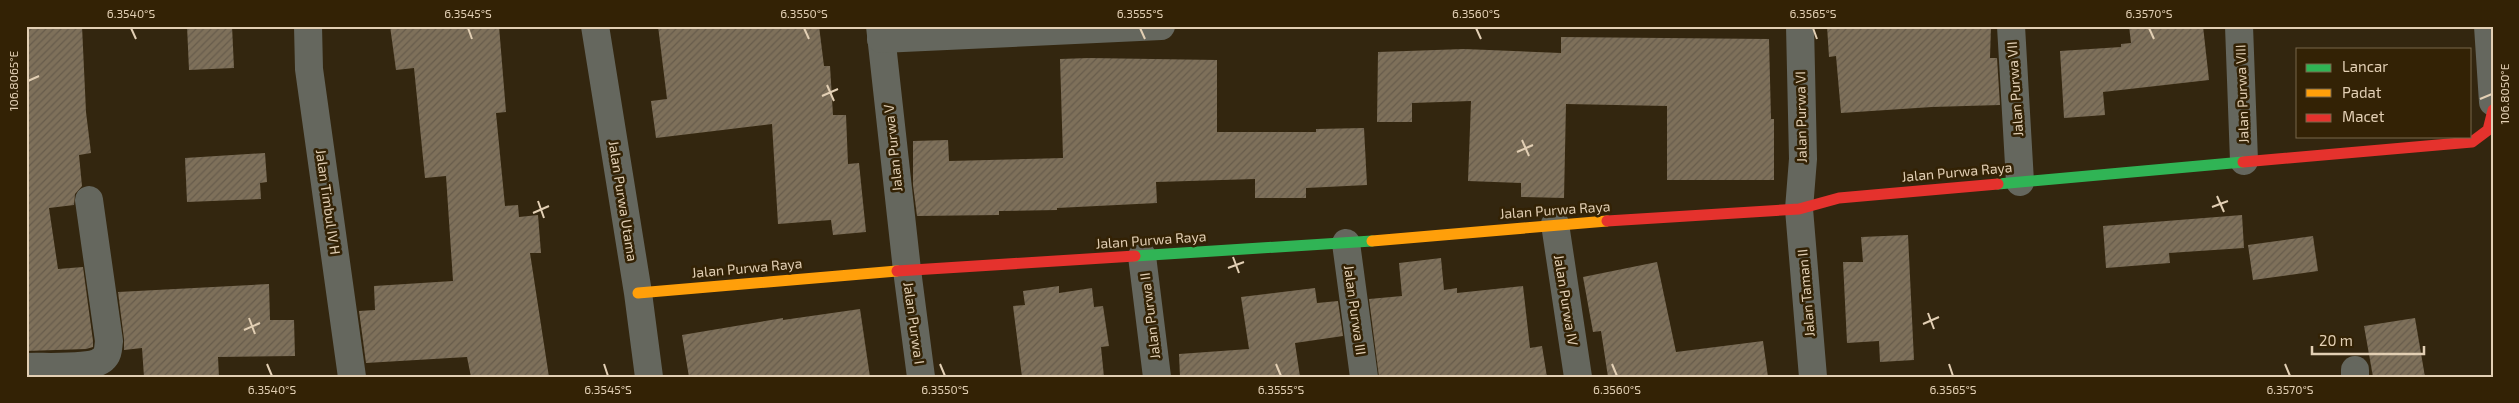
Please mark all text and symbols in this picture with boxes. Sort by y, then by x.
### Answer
text: 6.3540°S [107,6,155,20]
text: 6.3545°S [444,6,492,20]
text: 6.3550°S [780,6,828,20]
text: 6.3555°S [1117,6,1164,20]
text: 6.3560°S [1452,6,1500,20]
text: 6.3565°S [1789,6,1837,20]
text: 6.3570°S [2125,6,2173,20]
street label: Jalan Purwa VII [2003,41,2026,137]
street label: Jalan Purwa VIII [2231,44,2252,144]
legend [2296,48,2472,138]
text: 106.8065°E [6,50,20,111]
text: Lancar [2342,57,2388,75]
text: 106.8050°E [2497,63,2511,124]
street label: Jalan Purwa VI [1791,71,1810,163]
text: Padat [2342,83,2382,101]
street label: Jalan Purwa V [879,103,906,193]
text: Macet [2342,107,2385,125]
street label: Jalan Purwa Utama [606,139,641,263]
street label: Jalan Timbul IV H [313,148,344,256]
street label: Jalan Purwa Raya [1901,158,2013,185]
street label: Jalan Purwa Raya [1499,197,1611,222]
street label: Jalan Purwa Raya [1095,227,1207,252]
street label: Jalan Taman II [1793,248,1818,338]
street label: Jalan Purwa IV [1551,253,1582,347]
street label: Jalan Purwa Raya [691,254,803,281]
street label: Jalan Purwa III [1341,264,1370,356]
street label: Jalan Purwa II [1136,272,1163,360]
street label: Jalan Purwa I [900,280,929,365]
scale bar [2312,323,2424,355]
text: 20 m [2319,331,2353,349]
text: 6.3540°S [248,382,296,396]
text: 6.3545°S [584,382,632,396]
text: 6.3550°S [921,382,969,396]
text: 6.3555°S [1258,382,1305,396]
text: 6.3560°S [1593,382,1641,396]
text: 6.3565°S [1929,382,1977,396]
text: 6.3570°S [2266,382,2314,396]

